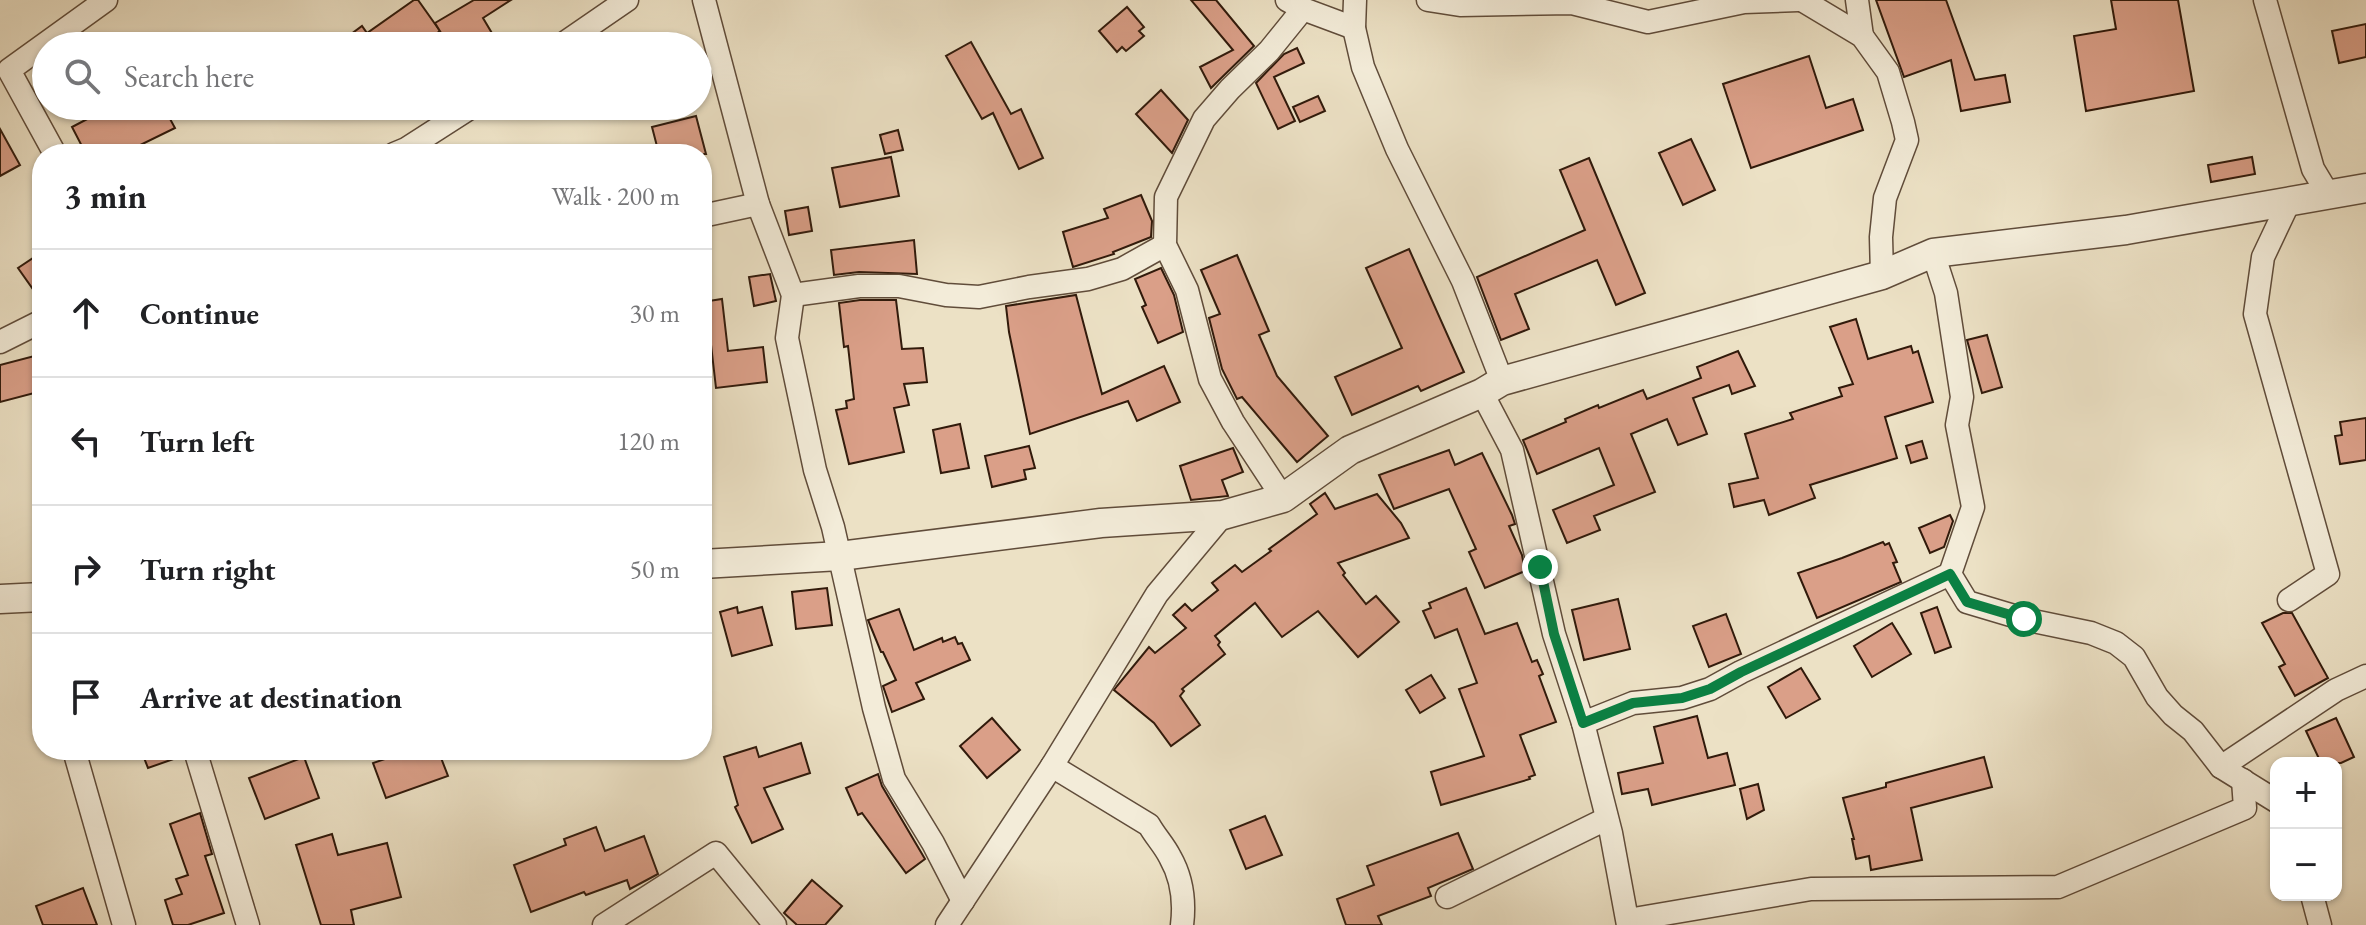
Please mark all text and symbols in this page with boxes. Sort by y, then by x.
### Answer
search box [32,32,712,120]
icon: search [60,54,104,98]
text: Search here [124,57,254,96]
text: 3 min [64,174,147,218]
text: Walk · 200 m [552,179,680,213]
icon: ahead [64,291,108,335]
text: Continue [140,294,259,333]
text: 30 m [630,296,680,330]
icon: left [64,419,108,463]
text: Turn left [140,422,254,461]
text: 120 m [617,424,680,458]
icon: right [64,547,108,591]
route end [1522,549,1558,585]
text: Turn right [140,550,276,589]
text: 50 m [630,552,680,586]
route start [2006,601,2042,637]
icon: arrive [64,675,108,719]
text: Arrive at destination [140,678,402,717]
map controls [2270,757,2342,901]
button: + [2270,757,2342,829]
button: − [2270,829,2342,901]

